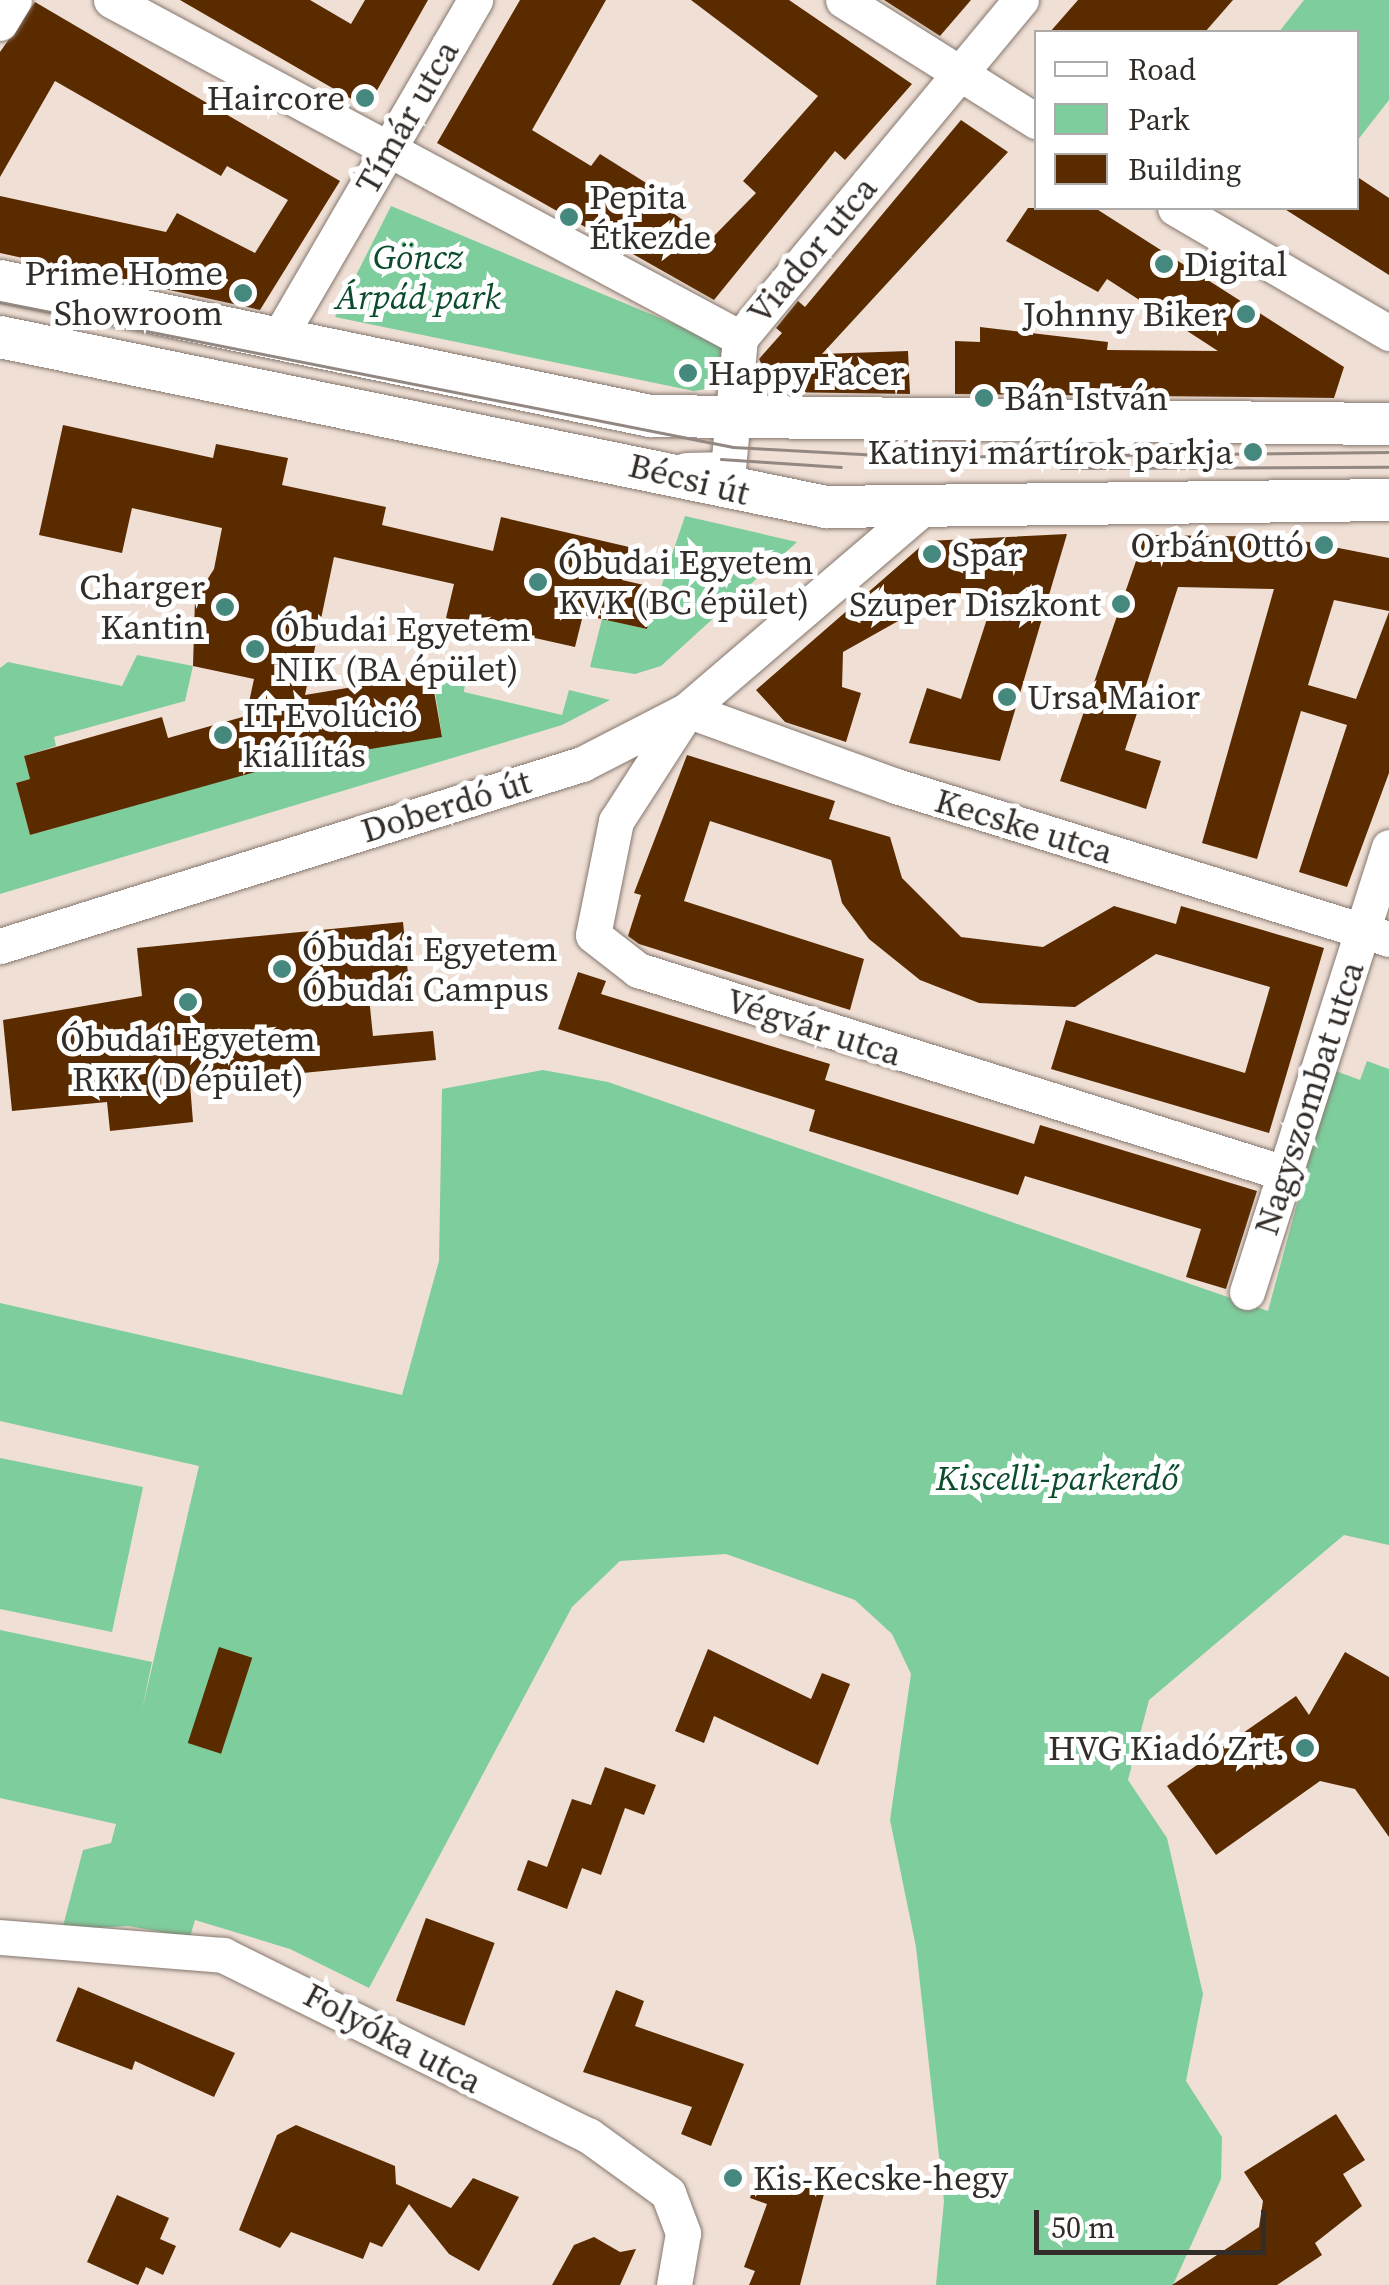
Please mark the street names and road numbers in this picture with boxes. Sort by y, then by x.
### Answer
street label: Tímár utca [346,33,468,201]
street label: Viador utca [738,168,886,332]
street label: Bécsi út [624,444,754,514]
street label: Doberdó út [356,760,536,852]
street label: Kecske utca [930,779,1118,873]
street label: Nagyszombat utca [1245,956,1373,1240]
street label: Végvár utca [721,979,907,1075]
street label: Folyóka utca [297,1974,489,2102]

